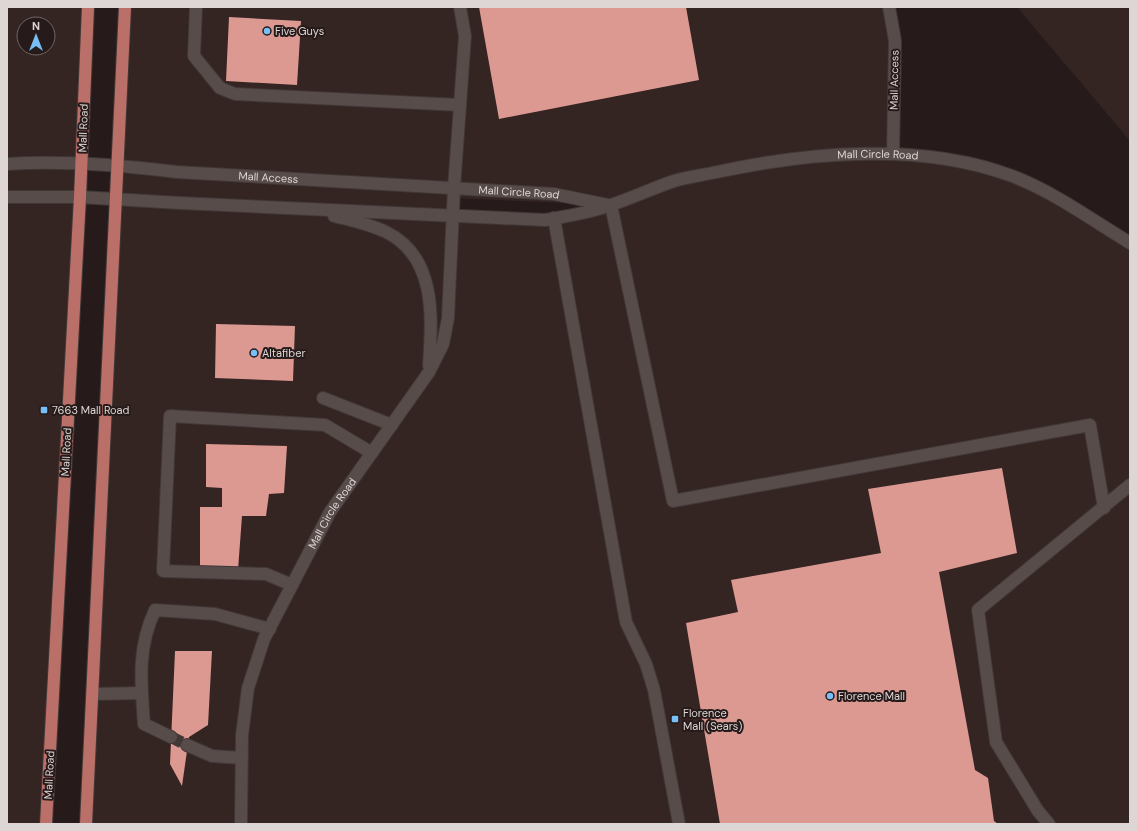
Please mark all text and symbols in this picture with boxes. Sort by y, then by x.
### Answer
north arrow [16,16,56,56]
text: N [32,19,40,33]
place label: Five Guys [275,24,324,38]
marker: Five Guys [262,26,272,36]
street label: Mall Access [886,50,902,110]
street label: Mall Road [75,103,91,153]
street label: Mall Circle Road [837,147,919,163]
street label: Mall Access [238,169,299,186]
street label: Mall Circle Road [478,183,561,202]
place label: Altafiber [262,346,305,360]
marker: Altafiber [249,348,259,358]
place label: 7663 Mall Road [52,403,130,417]
marker: 7663 Mall Road [39,405,49,415]
street label: Mall Road [58,427,74,477]
street label: Mall Circle Road [305,475,359,551]
place label: Florence Mall [838,689,905,703]
marker: Florence Mall [825,691,835,701]
place label: Florence Mall (Sears) [683,706,742,733]
marker: Florence Mall (Sears) [670,714,680,724]
street label: Mall Road [41,750,57,800]

